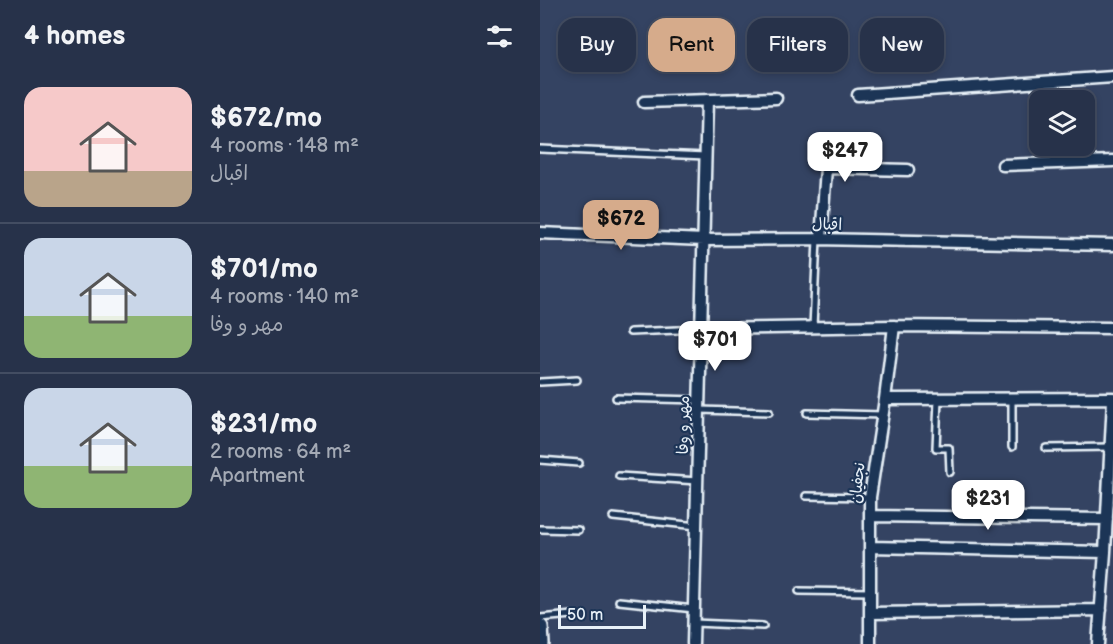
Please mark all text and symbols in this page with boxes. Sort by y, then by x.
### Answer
chip: Buy [558,18,636,72]
chip: Rent [648,18,735,72]
chip: Filters [747,18,848,72]
chip: New [860,18,944,72]
icon: filters [483,20,516,53]
text: 4 homes [24,21,125,52]
map controls [1029,90,1095,156]
button: layers [1029,90,1095,156]
text: $672/mo [210,103,322,134]
icon: home [72,111,144,183]
pin: $247 [809,132,881,183]
text: 4 rooms · 148 m² [210,134,359,158]
text: $247 [821,139,869,163]
text: اقبال [210,162,248,186]
pin: $672 [585,200,657,251]
text: $672 [597,207,645,231]
street label: اقبال [812,215,842,235]
text: $701/mo [210,254,318,285]
icon: home [72,262,144,334]
text: 4 rooms · 140 m² [210,285,359,309]
text: مهر و وفا [210,313,283,337]
pin: $701 [679,321,751,372]
text: $701 [692,328,738,352]
street label: مهر و وفا [674,395,694,455]
text: $231/mo [210,409,317,440]
icon: home [72,412,144,484]
text: 2 rooms · 64 m² [210,440,351,464]
street label: نجفیان [846,461,870,505]
text: Apartment [210,464,305,488]
pin: $231 [952,480,1024,531]
text: $231 [966,487,1010,511]
scale bar [558,602,646,630]
text: 50 m [567,606,603,625]

